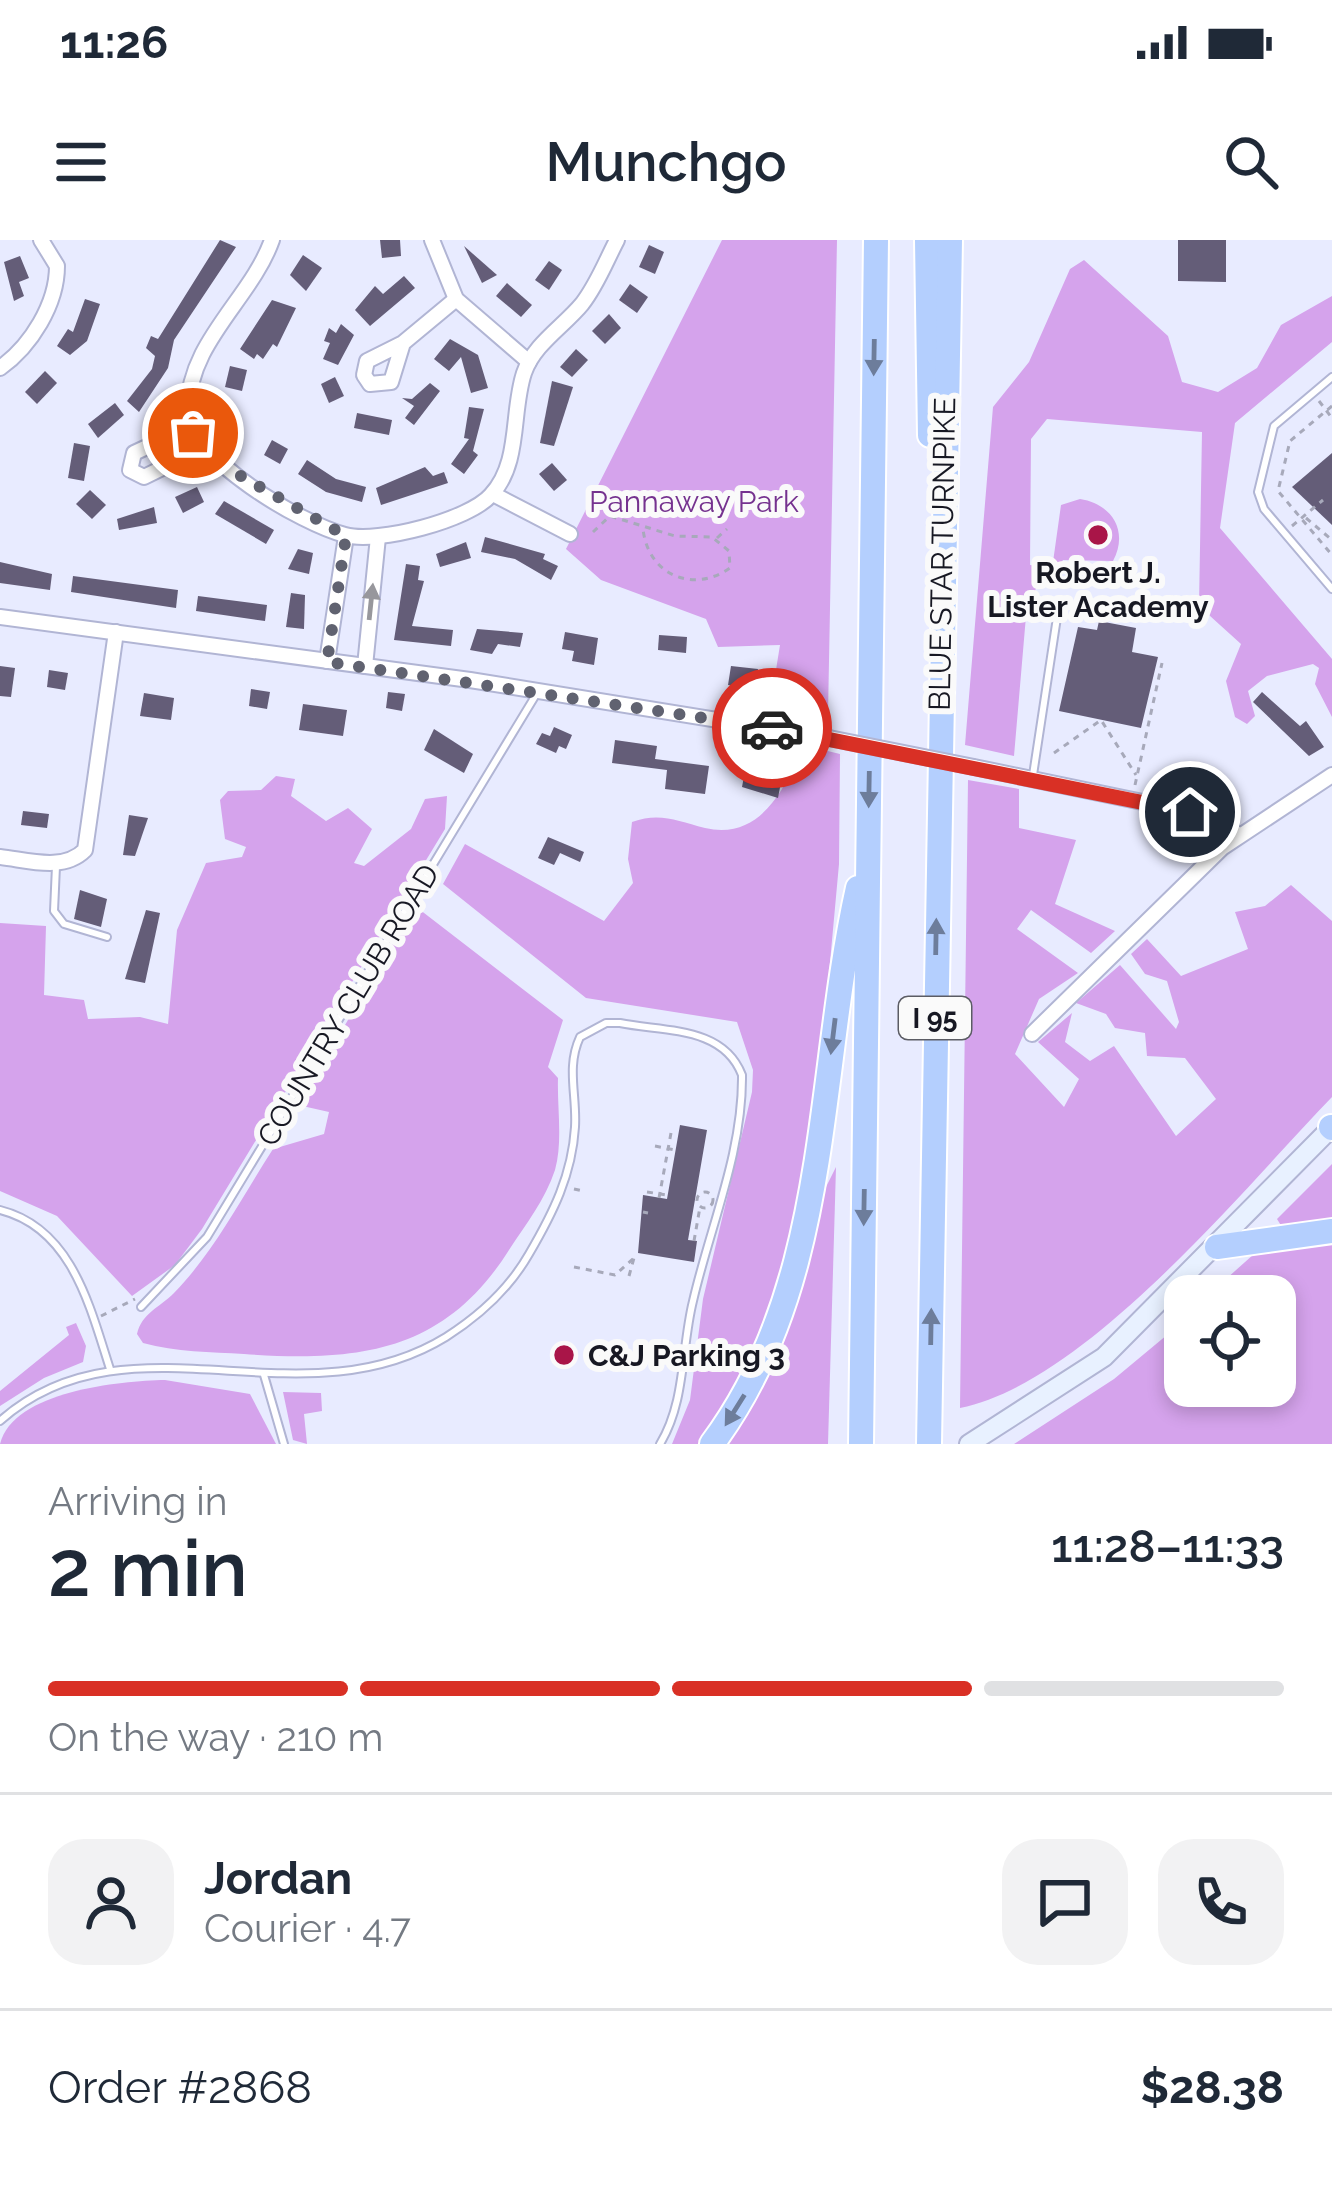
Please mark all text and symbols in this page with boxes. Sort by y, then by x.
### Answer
text: 11:26 [60,16,168,69]
icon: menu [48,129,114,195]
icon: search [1218,129,1284,195]
text: Munchgo [545,130,787,194]
one-way arrow [865,339,884,377]
pin [142,382,244,484]
street label: BLUE STAR TURNPIKE [922,397,962,711]
icon: bag [160,400,226,466]
park label: Pannaway Park [589,484,799,519]
marker: Robert J. Lister Academy [1085,522,1111,548]
place label: Robert J. Lister Academy [987,555,1209,624]
one-way arrow [362,583,381,620]
courier [712,668,832,788]
icon: car [739,695,805,761]
pin [1139,761,1241,863]
one-way arrow [859,771,879,809]
icon: home [1157,779,1223,845]
street label: COUNTRY CLUB ROAD [250,858,446,1152]
one-way arrow [926,917,945,955]
road number: I 95 [899,997,971,1039]
one-way arrow [823,1018,842,1055]
one-way arrow [854,1189,874,1227]
map controls [1164,1275,1296,1407]
button: locate [1164,1275,1296,1407]
one-way arrow [921,1307,941,1345]
place label: C&J Parking 3 [588,1338,785,1373]
marker: C&J Parking 3 [551,1342,577,1368]
one-way arrow [725,1393,746,1427]
text: Arriving in [48,1478,228,1524]
text: 11:28–11:33 [1051,1520,1284,1573]
text: 2 min [48,1523,248,1614]
text: On the way · 210 m [48,1714,383,1760]
button: person [48,1839,174,1965]
button: chat [1002,1839,1128,1965]
button: phone [1158,1839,1284,1965]
text: Jordan [204,1852,352,1905]
text: Courier · 4.7 [204,1905,411,1951]
text: Order #2868 [48,2061,312,2114]
text: $28.38 [1140,2061,1284,2114]

